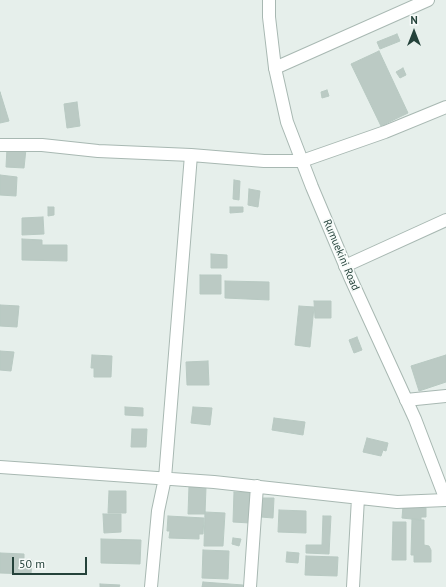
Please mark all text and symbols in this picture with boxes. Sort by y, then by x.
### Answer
north arrow [394,12,434,52]
text: N [410,13,418,27]
street label: Rumuekini Road [320,217,362,293]
scale bar [14,549,89,575]
text: 50 m [19,556,45,571]

